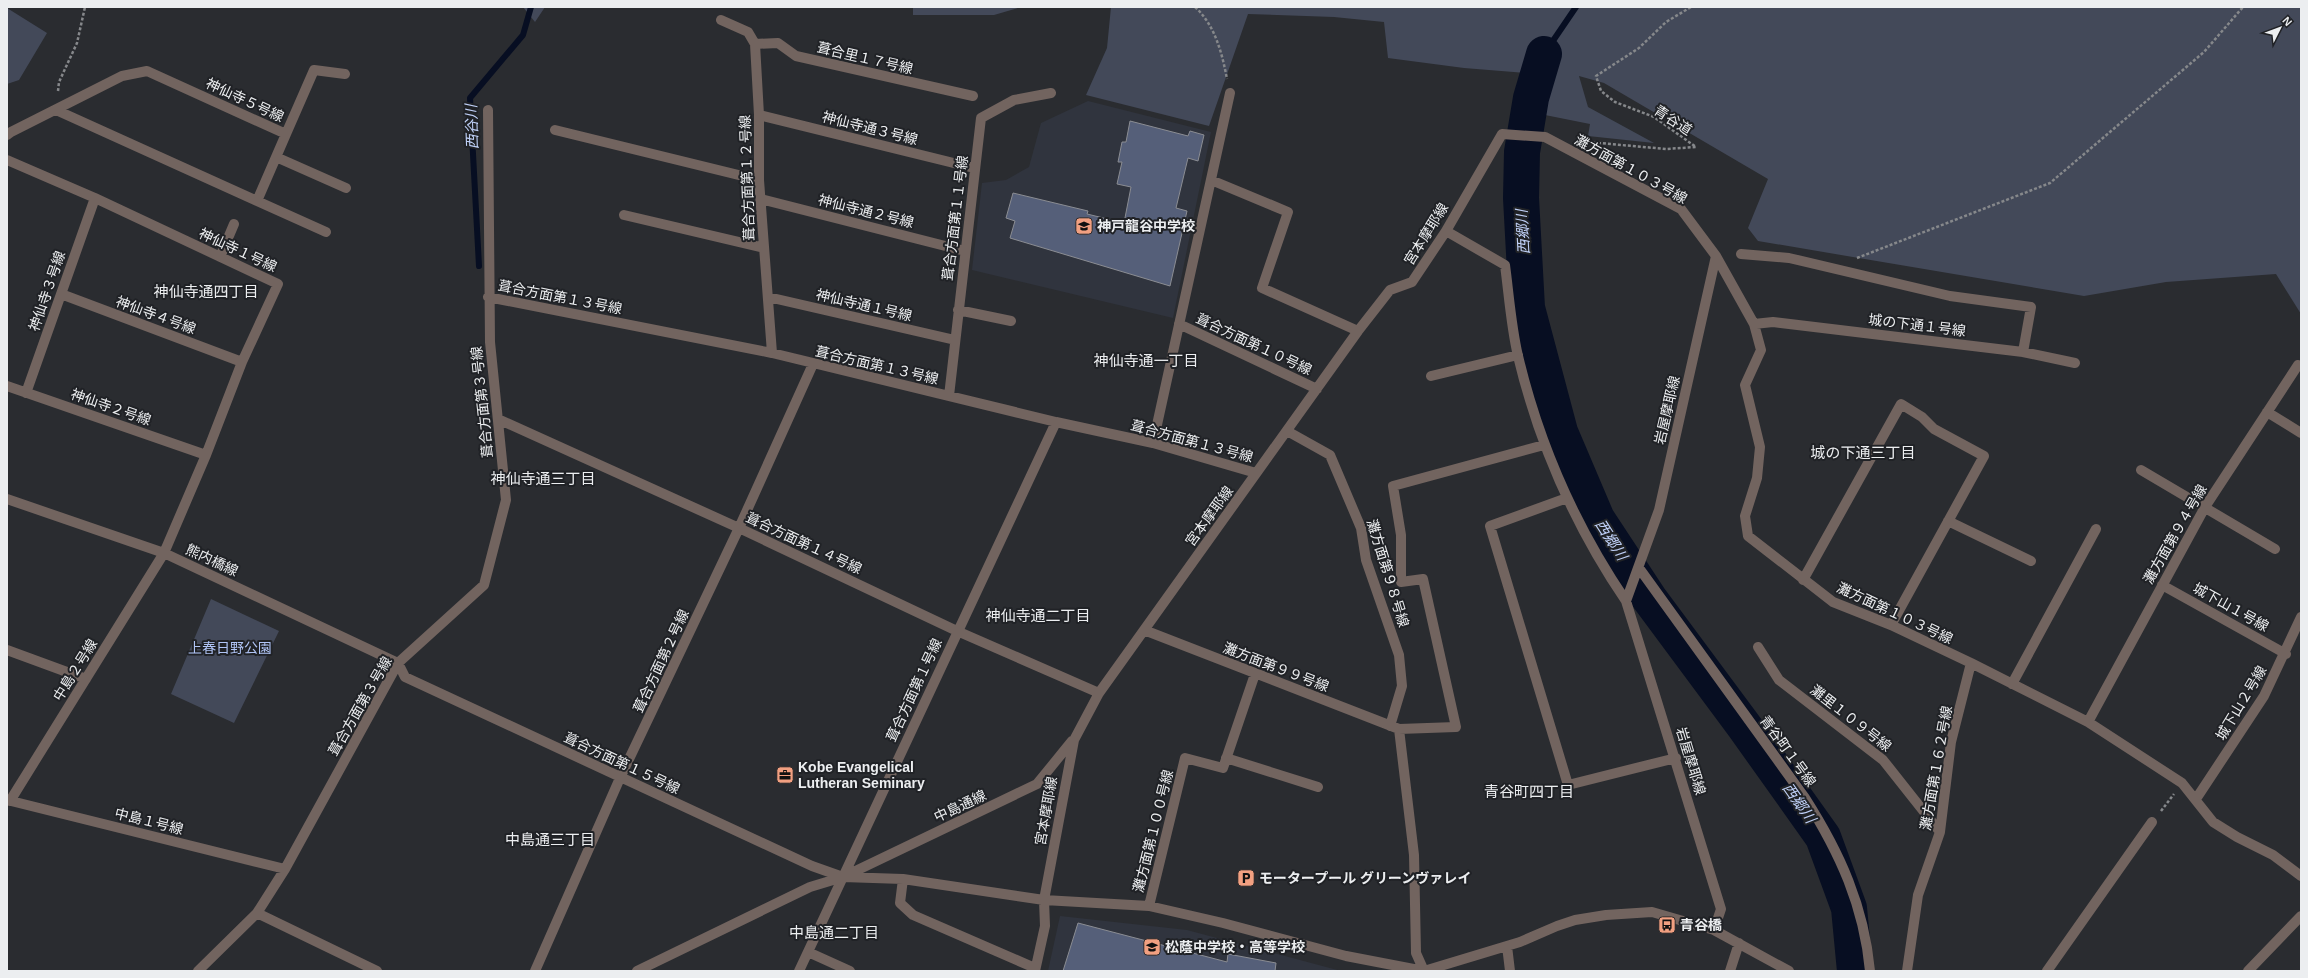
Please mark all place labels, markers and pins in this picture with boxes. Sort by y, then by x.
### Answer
school or university icon: 神戸龍谷中学校 [1074,216,1094,236]
place label: 神戸龍谷中学校 [1097,218,1195,234]
place label: Kobe Evangelical Lutheran Seminary [798,759,925,791]
office icon: Kobe Evangelical Lutheran Seminary [775,765,795,785]
parking icon: モータープール グリーンヴァレイ [1236,868,1256,888]
place label: モータープール グリーンヴァレイ [1259,870,1471,886]
bus stop icon: 青谷橋 [1657,915,1677,935]
place label: 青谷橋 [1680,917,1722,933]
school or university icon: 松蔭中学校・高等学校 [1142,937,1162,957]
place label: 松蔭中学校・高等学校 [1165,939,1305,955]

